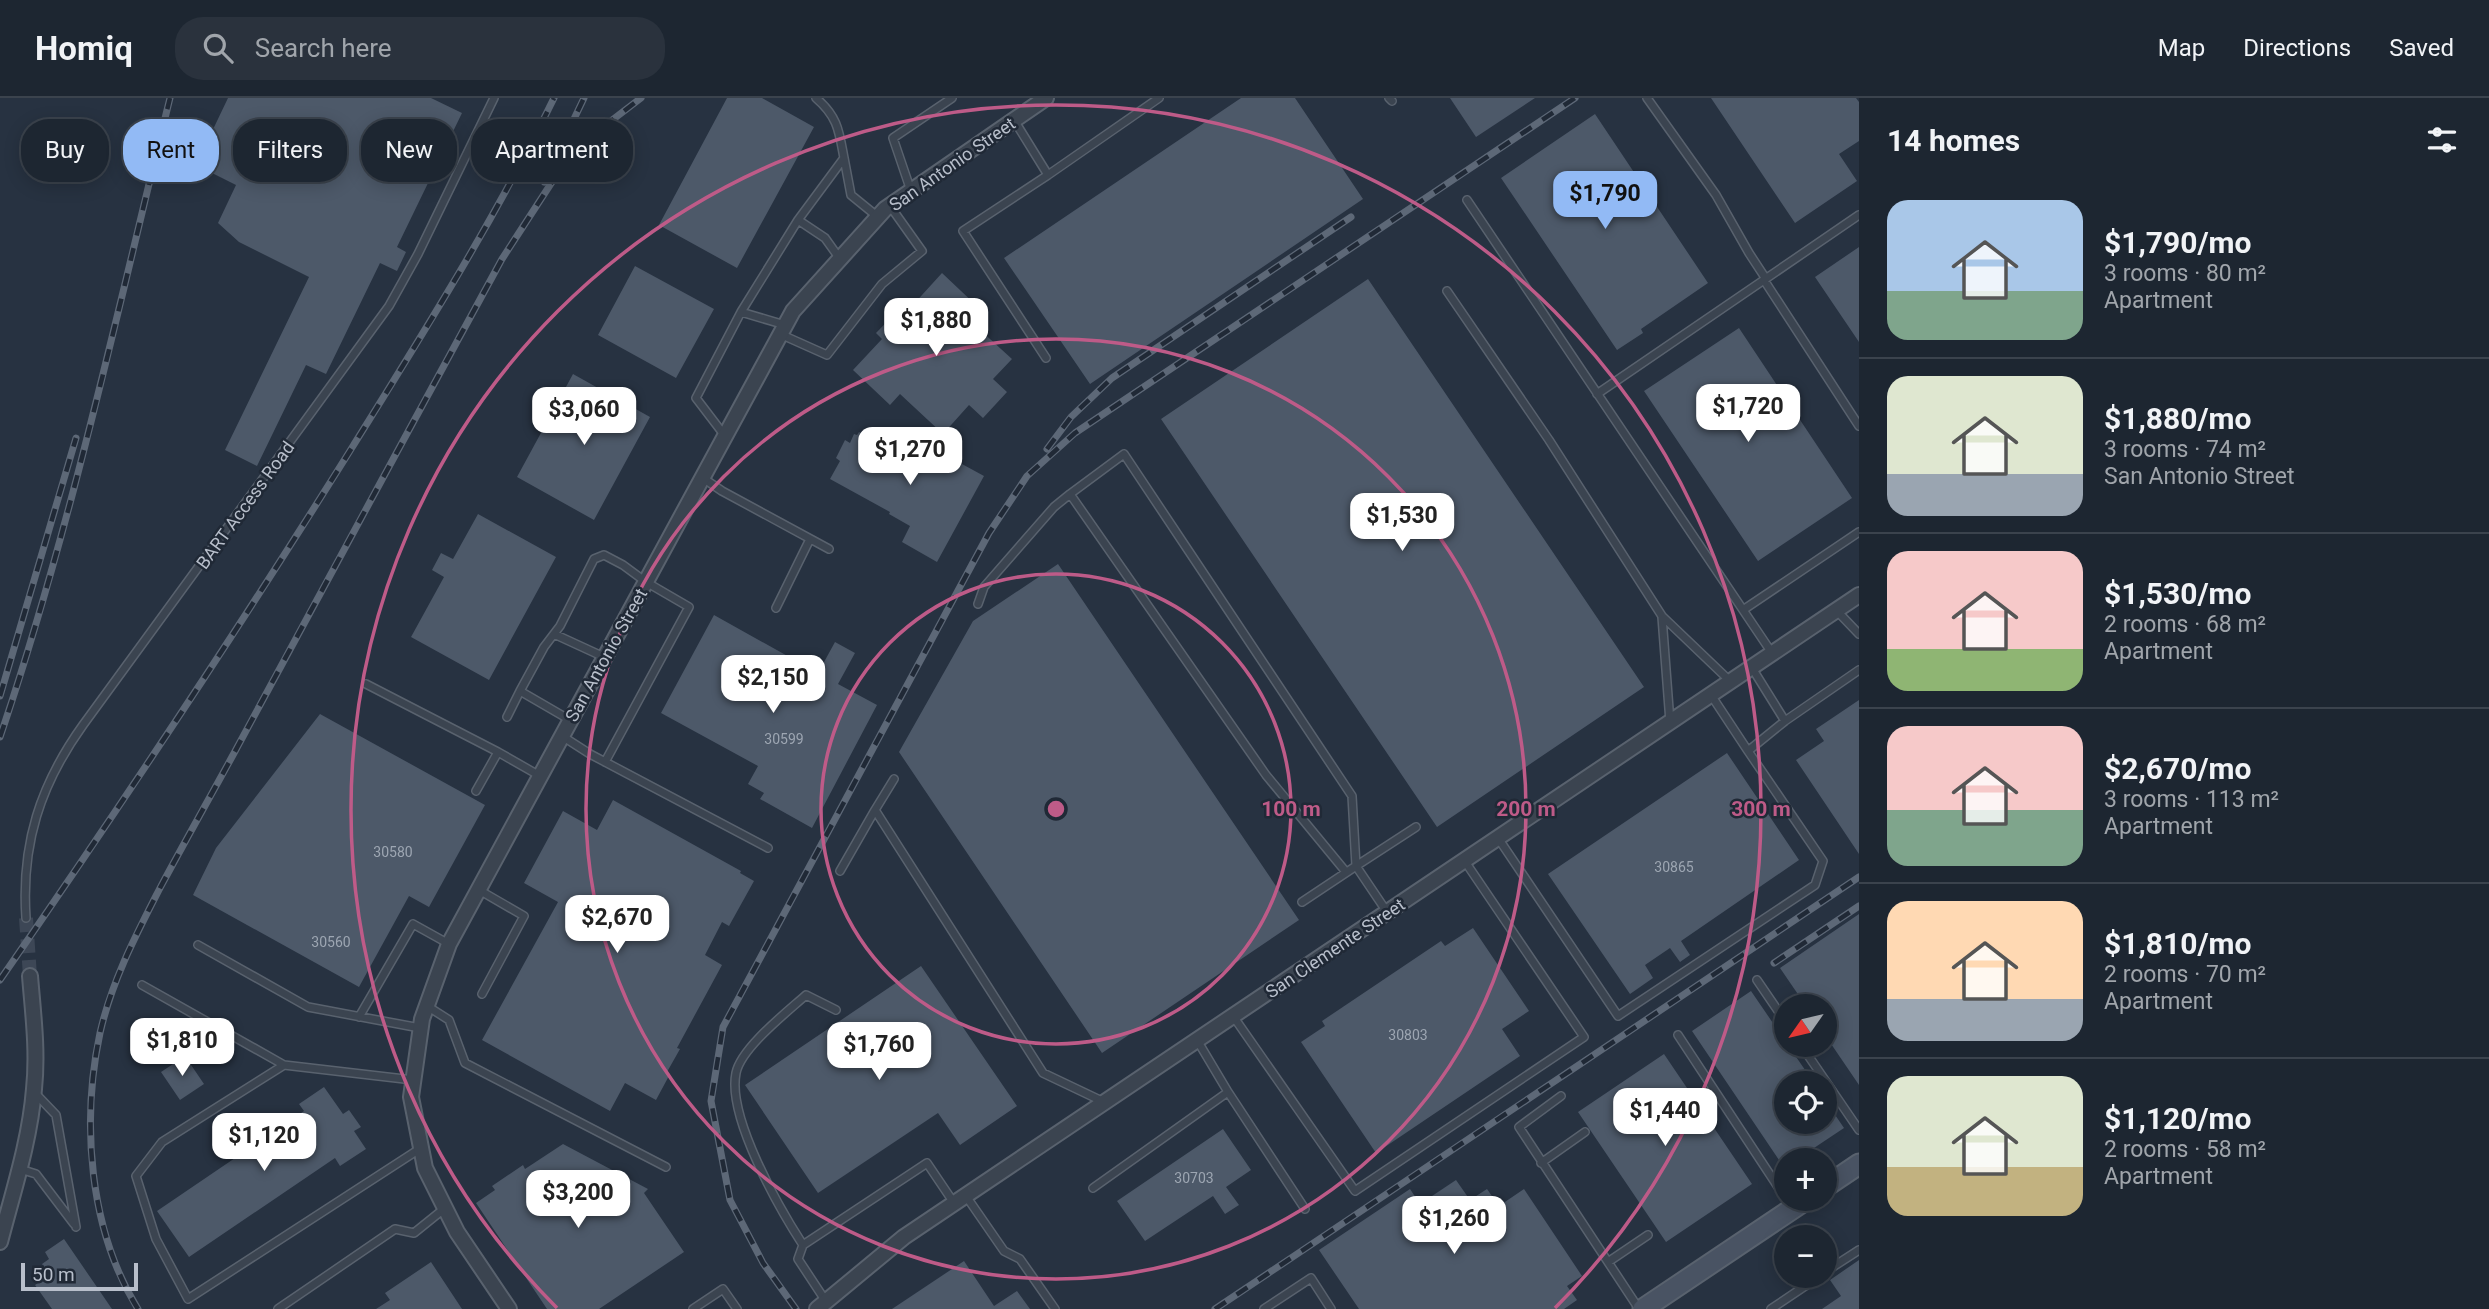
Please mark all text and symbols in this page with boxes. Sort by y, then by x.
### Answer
search box [175,17,665,80]
text: Homiq [35,29,133,68]
icon: search [199,29,237,67]
text: Search here [255,33,392,63]
text: Map [2158,34,2205,62]
text: Directions [2243,34,2351,62]
text: Saved [2389,34,2454,62]
street label: San Antonio Street [885,113,1019,215]
chip: Buy [21,119,109,182]
chip: Rent [123,119,219,182]
chip: Filters [233,119,347,182]
chip: New [361,119,457,182]
chip: Apartment [471,119,633,182]
icon: filters [2423,121,2461,159]
text: 14 homes [1887,123,2020,158]
pin: $1,790 [1548,172,1662,231]
text: $1,790 [1569,180,1641,207]
text: $1,790/mo [2104,225,2252,260]
icon: home [1943,228,2027,312]
text: 3 rooms · 80 m² [2104,260,2266,287]
text: Apartment [2104,287,2213,314]
pin: $1,880 [879,299,993,358]
text: $1,880 [900,307,972,334]
pin: $1,720 [1691,384,1805,444]
pin: $3,060 [527,388,641,447]
text: $1,720 [1712,393,1784,420]
text: $3,060 [548,396,620,423]
text: $1,880/mo [2104,401,2252,436]
icon: home [1943,404,2027,488]
pin: $1,270 [853,428,967,487]
text: $1,270 [874,436,946,463]
text: 3 rooms · 74 m² [2104,436,2266,463]
street label: BART Access Road [192,437,298,573]
text: San Antonio Street [2104,463,2295,490]
pin: $1,530 [1345,494,1459,553]
text: $1,530 [1366,502,1438,529]
text: $1,530/mo [2104,576,2252,611]
icon: home [1943,579,2027,663]
street label: San Antonio Street [561,585,651,725]
text: 2 rooms · 68 m² [2104,611,2266,638]
text: Apartment [2104,638,2213,665]
pin: $2,150 [716,656,830,715]
text: $2,150 [737,664,809,691]
house number: 30599 [764,731,804,747]
text: $2,670/mo [2104,751,2252,786]
icon: home [1943,754,2027,838]
text: 3 rooms · 113 m² [2104,786,2279,813]
centre of rings [1044,797,1068,821]
text: 100 m [1261,797,1321,821]
text: 200 m [1496,797,1556,821]
text: 300 m [1731,797,1791,821]
text: Apartment [2104,813,2213,840]
house number: 30580 [373,844,413,860]
house number: 30865 [1654,859,1694,875]
street label: San Clemente Street [1261,894,1409,1002]
pin: $2,670 [560,896,674,955]
text: $2,670 [581,904,653,931]
text: $1,810/mo [2104,926,2252,961]
icon: home [1943,929,2027,1013]
house number: 30560 [311,934,351,950]
text: 2 rooms · 70 m² [2104,961,2266,988]
text: Apartment [2104,988,2213,1015]
north arrow [1774,994,1838,1057]
map controls [1774,994,1837,1288]
pin: $1,810 [125,1018,239,1078]
pin: $1,760 [822,1023,936,1082]
text: $1,810 [146,1027,218,1054]
house number: 30803 [1388,1027,1428,1043]
text: $1,760 [843,1031,915,1058]
button: locate [1774,1071,1837,1134]
pin: $1,440 [1608,1088,1722,1148]
text: $1,440 [1629,1097,1701,1124]
text: $1,120/mo [2104,1101,2252,1136]
icon: home [1943,1104,2027,1188]
pin: $1,120 [207,1114,321,1173]
text: $1,120 [228,1122,300,1149]
text: 2 rooms · 58 m² [2104,1136,2266,1163]
button: + [1774,1148,1837,1211]
text: Apartment [2104,1163,2213,1190]
pin: $3,200 [521,1170,635,1230]
house number: 30703 [1174,1170,1214,1186]
text: $3,200 [542,1179,614,1206]
pin: $1,260 [1397,1196,1511,1256]
text: $1,260 [1418,1205,1490,1232]
button: − [1774,1225,1837,1288]
scale bar [21,1260,138,1292]
text: 50 m [32,1263,75,1286]

